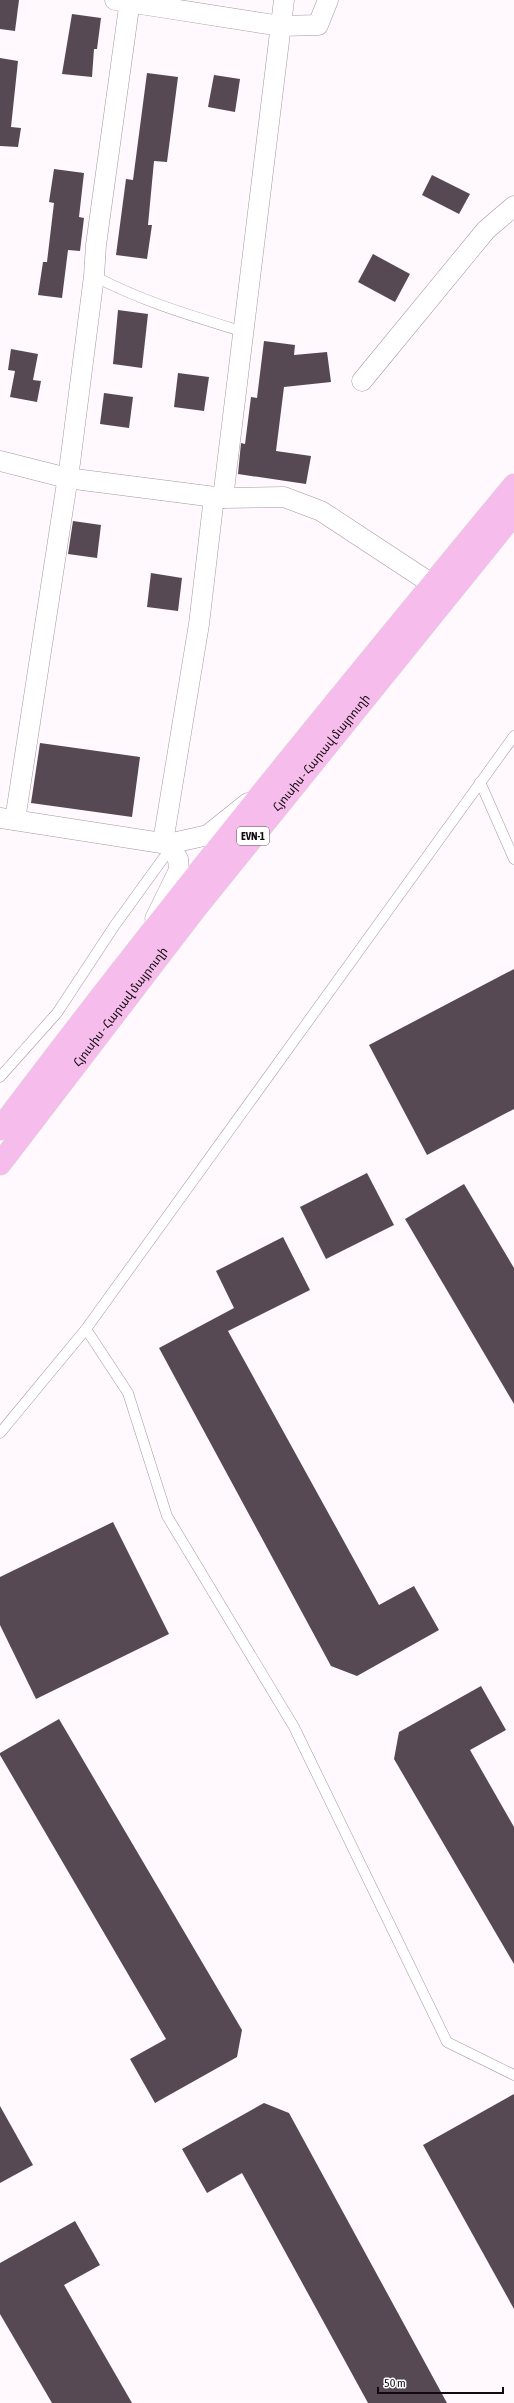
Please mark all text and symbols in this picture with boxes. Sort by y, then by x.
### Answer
street label: Հյուսիս - Հարավ մայրուղի [270,691,373,814]
road number: EVN-1 [237,827,269,845]
street label: Հյուսիս - Հարավ մայրուղի [70,944,171,1069]
scale bar [378,2369,503,2395]
text: 50 m [384,2376,406,2390]

